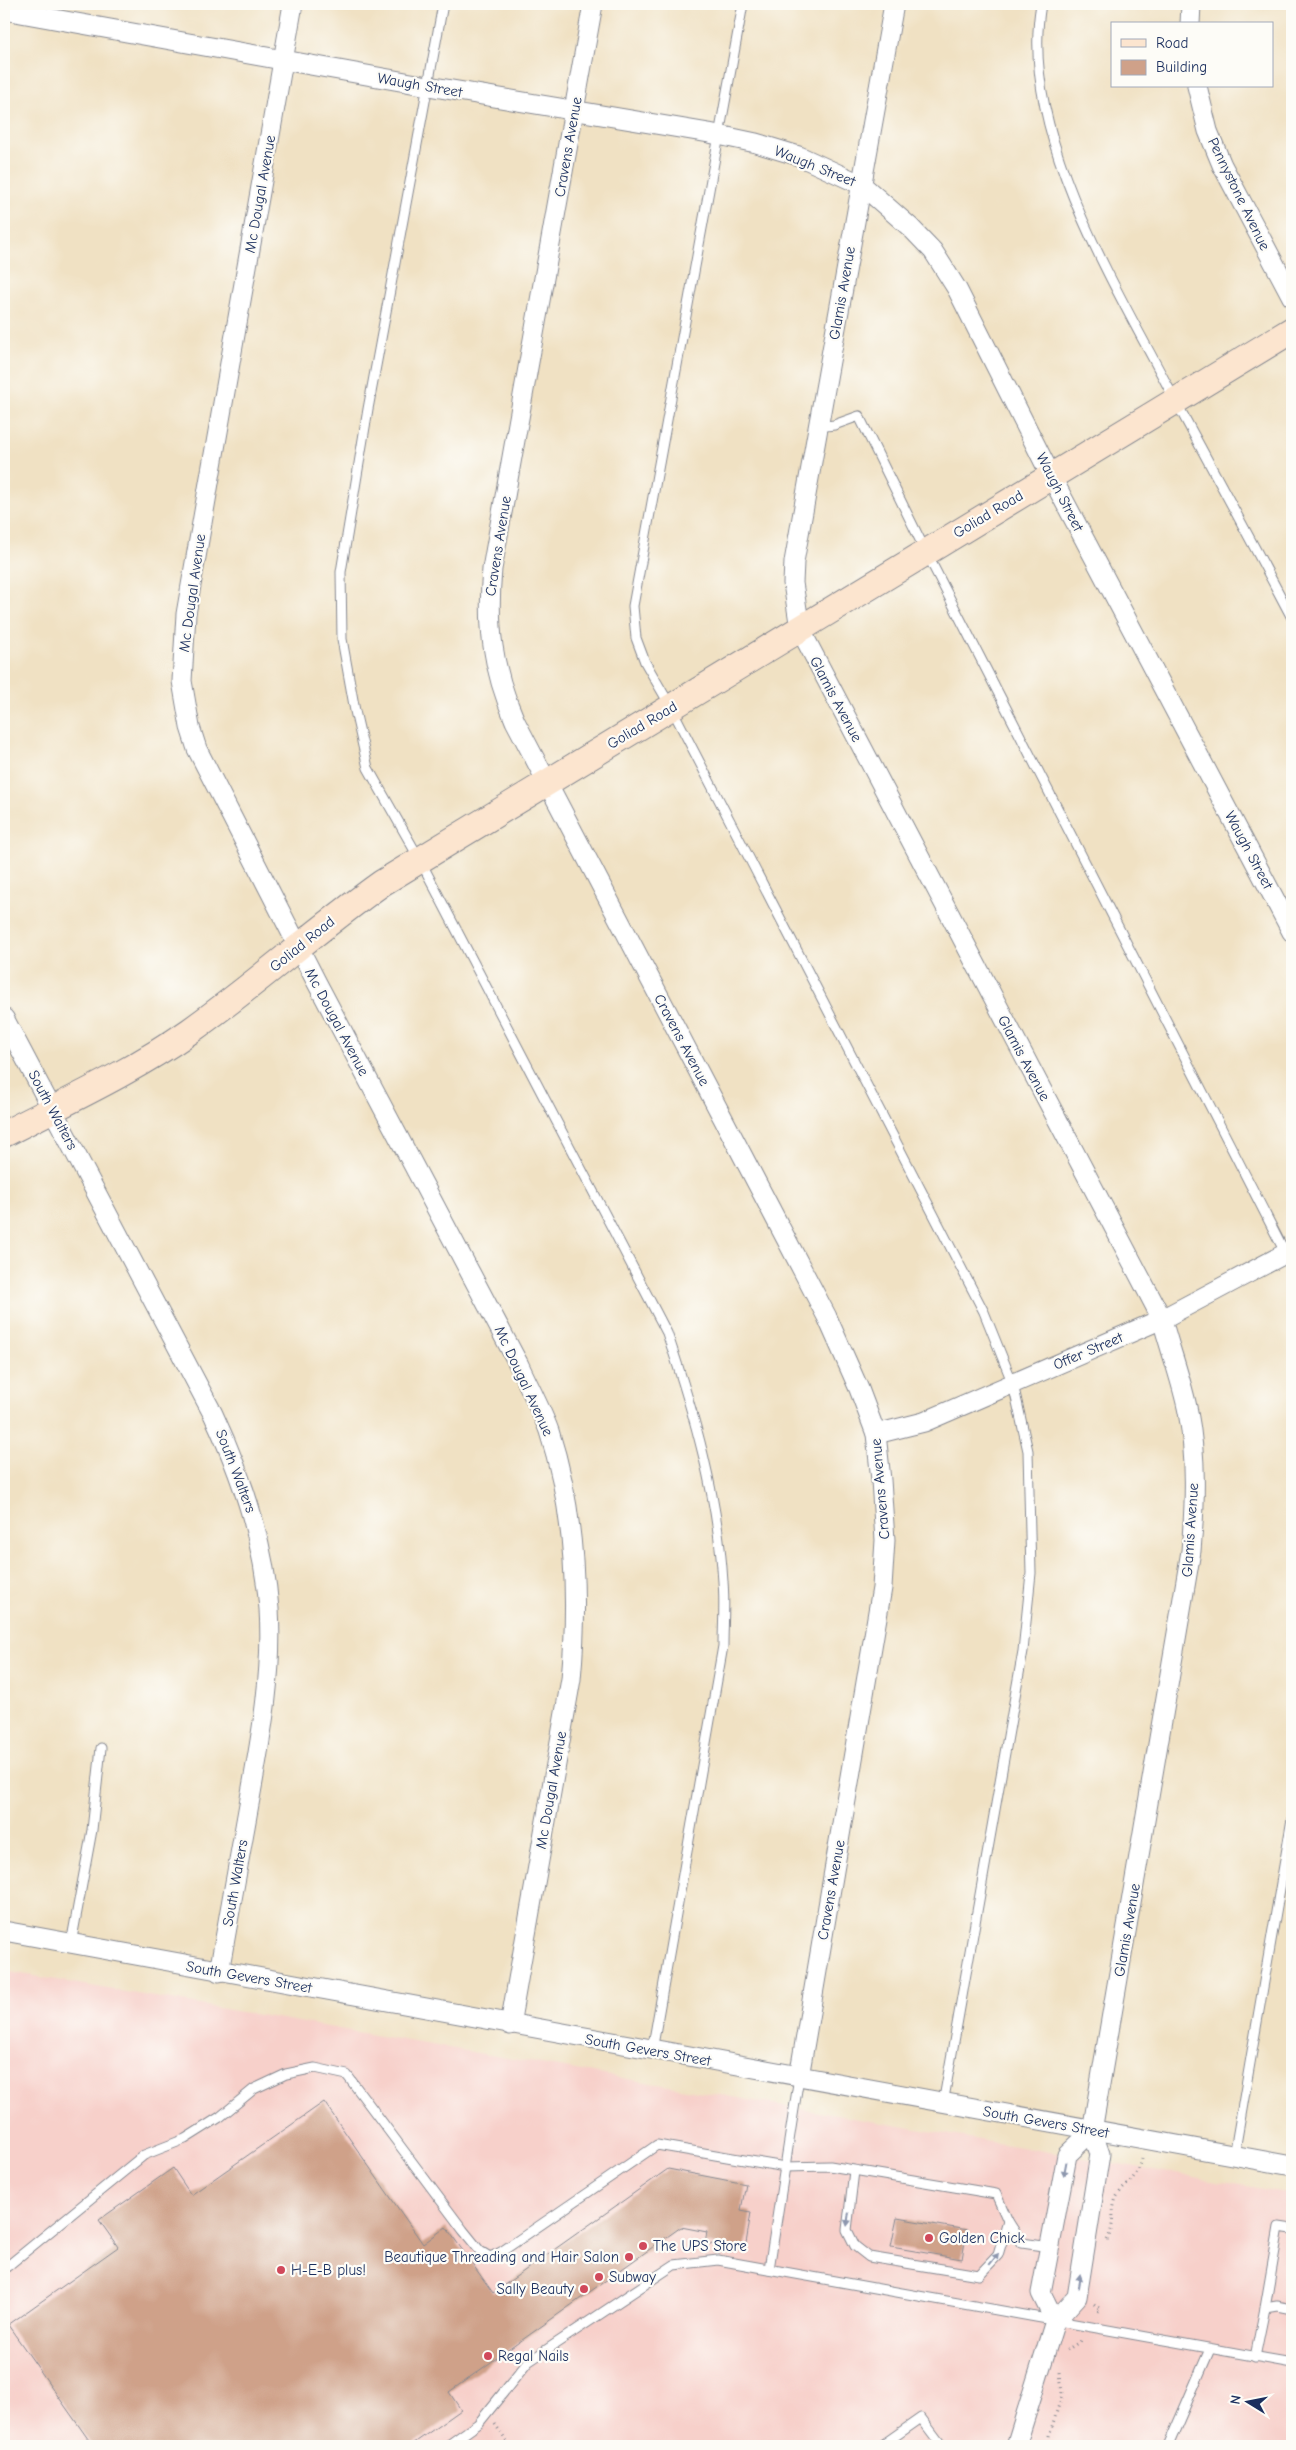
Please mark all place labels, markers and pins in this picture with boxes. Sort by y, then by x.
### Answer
place label: Golden Chick [939,2229,1026,2247]
marker: Golden Chick [923,2232,935,2244]
place label: The UPS Store [653,2237,747,2255]
marker: The UPS Store [637,2240,649,2252]
place label: Beautique Threading and Hair Salon [384,2248,619,2266]
marker: Beautique Threading and Hair Salon [623,2251,635,2263]
place label: H-E-B plus! [291,2261,366,2279]
marker: H-E-B plus! [275,2264,287,2276]
place label: Subway [609,2268,656,2286]
marker: Subway [593,2271,605,2283]
place label: Sally Beauty [496,2280,574,2298]
marker: Sally Beauty [578,2283,590,2295]
place label: Regal Nails [498,2347,569,2365]
marker: Regal Nails [482,2350,494,2362]

